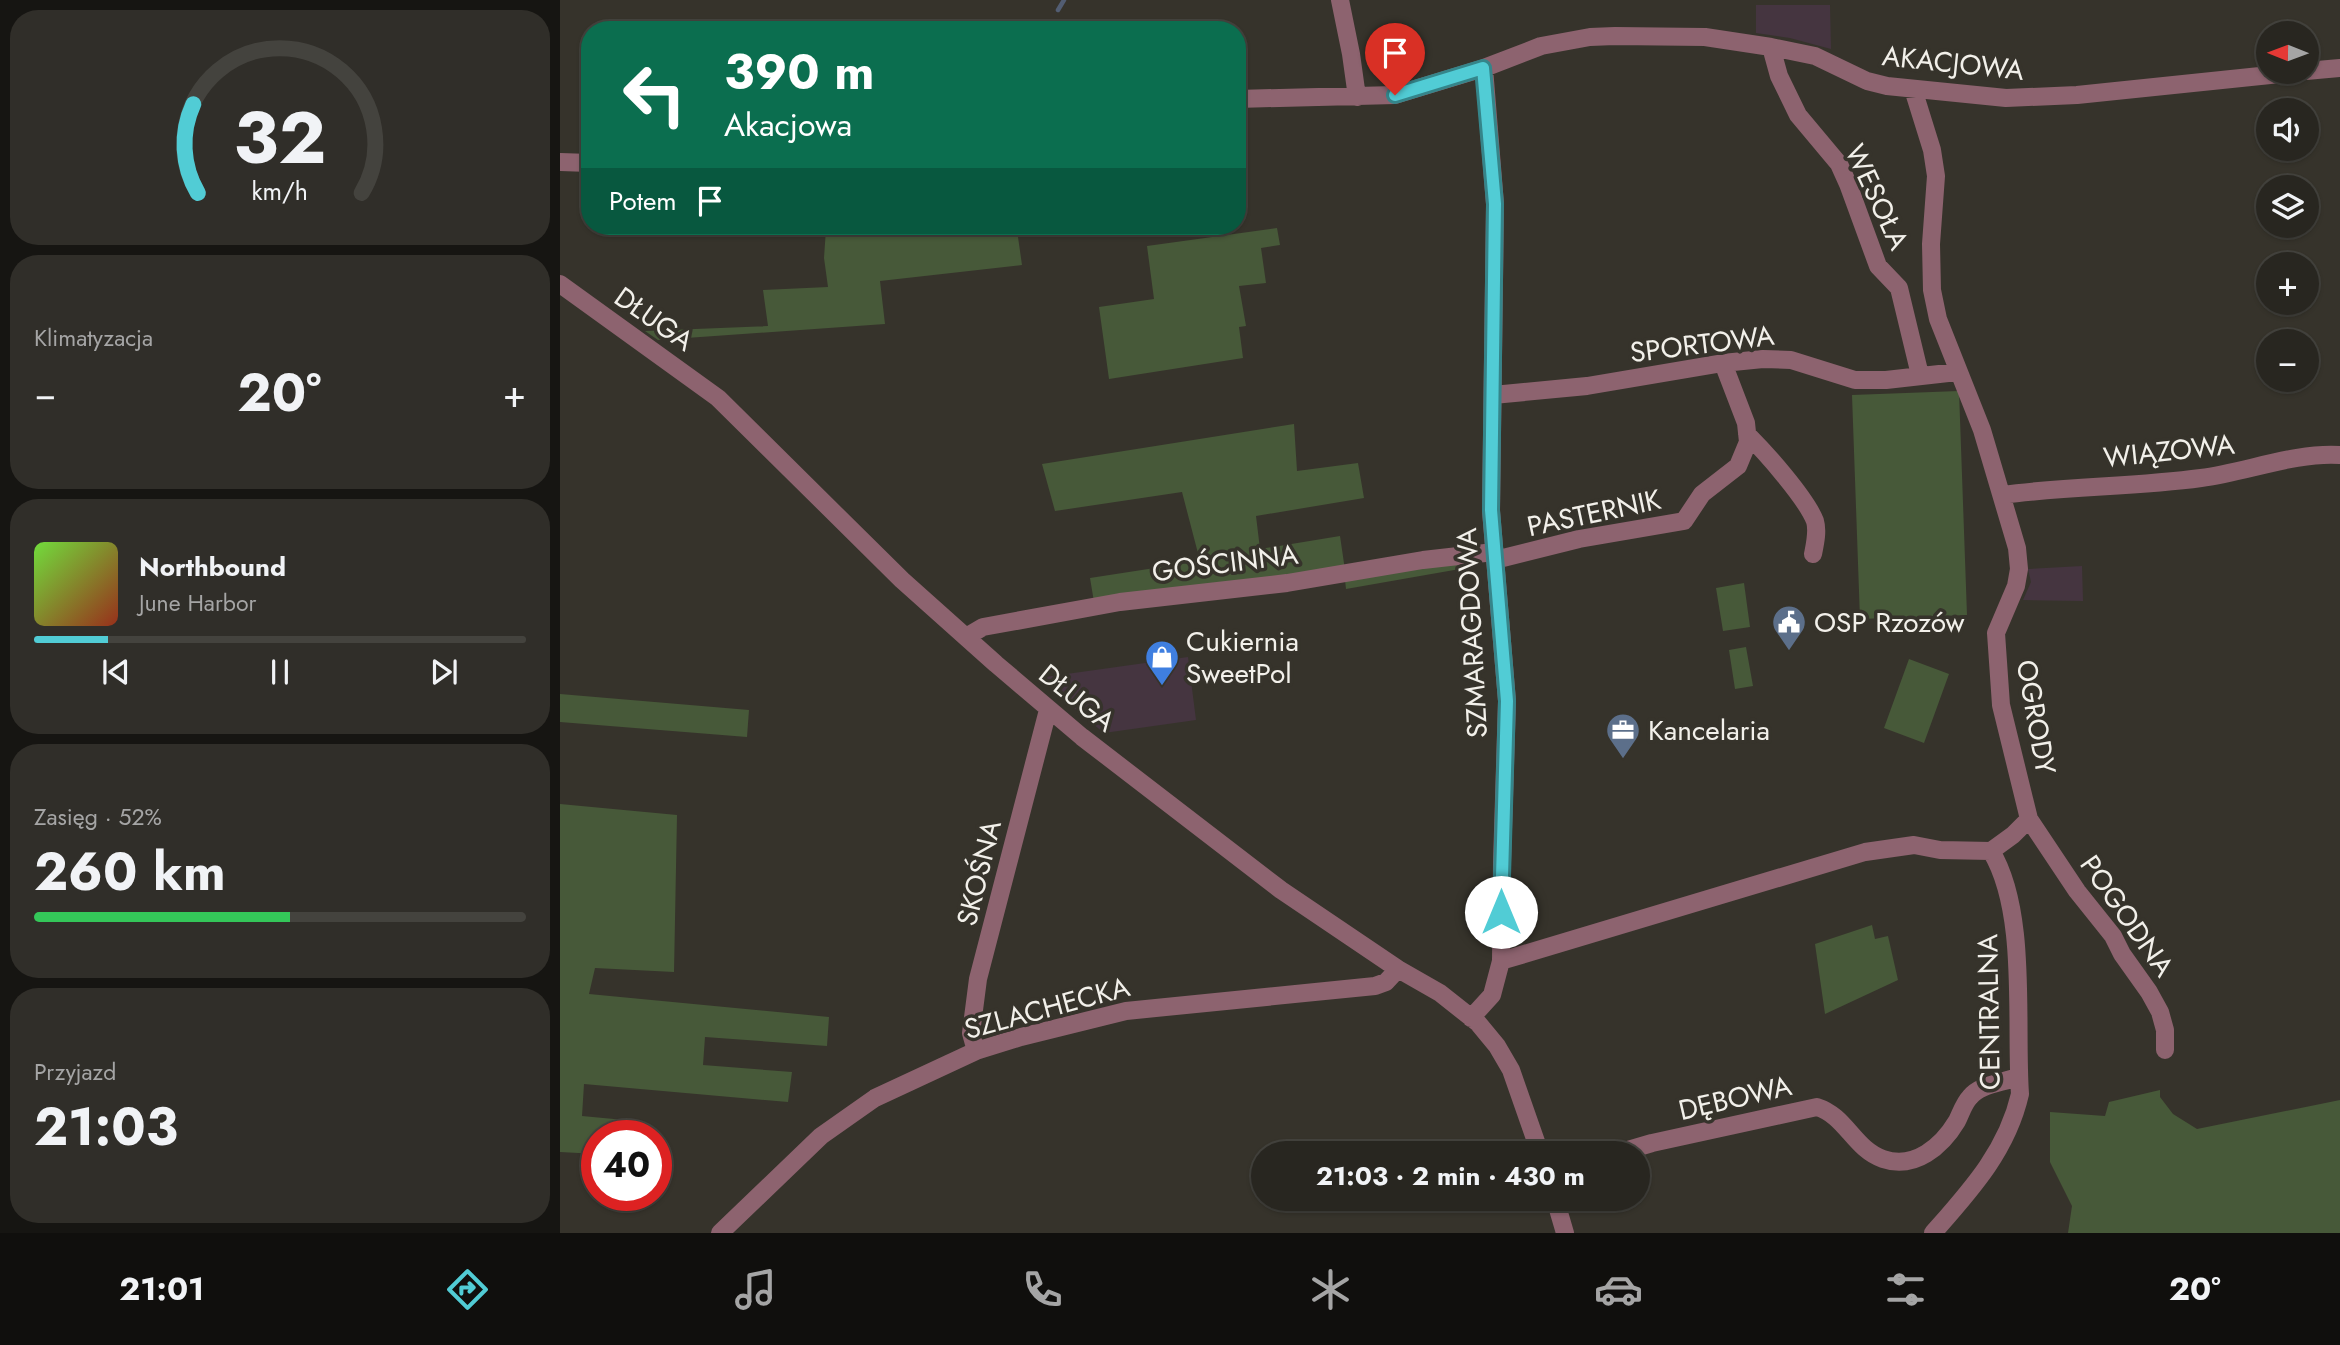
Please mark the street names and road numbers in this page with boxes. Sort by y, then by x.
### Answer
street label: AKACJOWA [1880,35,2027,91]
street label: WESOŁA [1835,137,1920,257]
street label: DŁUGA [606,277,702,361]
street label: SPORTOWA [1628,315,1777,373]
street label: WIĄZOWA [2101,424,2237,478]
street label: PASTERNIK [1523,479,1665,547]
street label: SZMARAGDOWA [1446,526,1498,739]
street label: GOŚCINNA [1150,534,1301,592]
street label: DŁUGA [1030,654,1125,742]
street label: OGRODY [2006,657,2066,778]
street label: SKOŚNA [946,815,1012,930]
street label: POGODNA [2070,847,2184,986]
street label: CENTRALNA [1967,933,2011,1090]
street label: SZLACHECKA [960,966,1135,1050]
street label: DĘBOWA [1674,1065,1796,1131]

